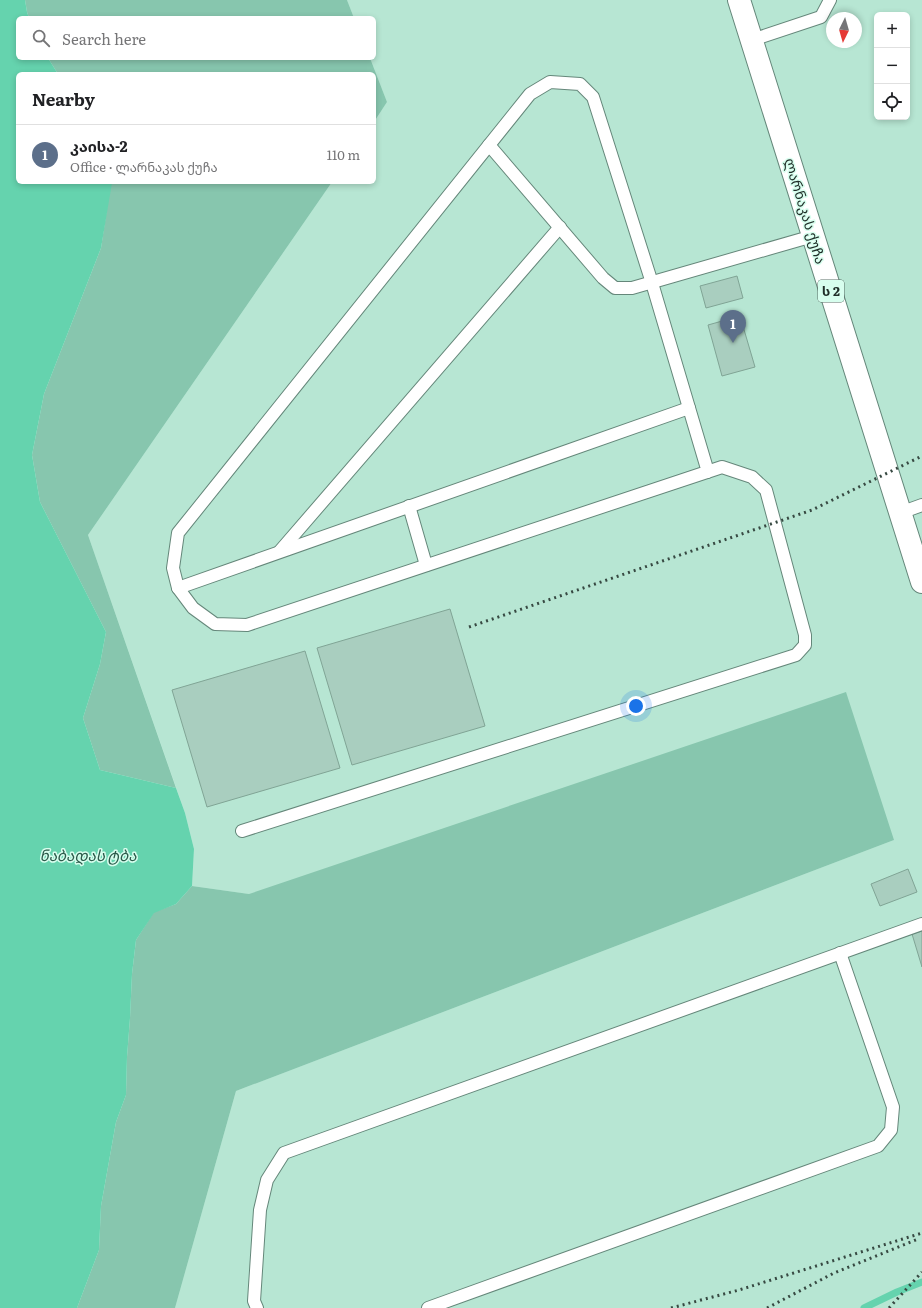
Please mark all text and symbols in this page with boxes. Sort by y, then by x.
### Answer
north arrow [826,12,862,48]
map controls [874,12,910,120]
button: + [874,12,910,48]
search box [16,16,376,60]
icon: search [30,27,52,49]
text: Search here [62,27,146,50]
button: − [874,48,910,84]
button: locate [874,84,910,120]
text: Nearby [32,86,95,111]
text: კაისა-2 [70,134,128,157]
text: 1 [42,145,48,164]
text: 110 m [327,145,360,164]
street label: ლარნაკას ქუჩა [780,155,832,266]
text: Office · ლარნაკას ქუჩა [70,157,218,176]
road number: ს 2 [818,280,844,302]
pin: 1 [720,310,746,343]
your location [626,696,646,716]
water label: ნაბადას ტბა [40,843,137,866]

